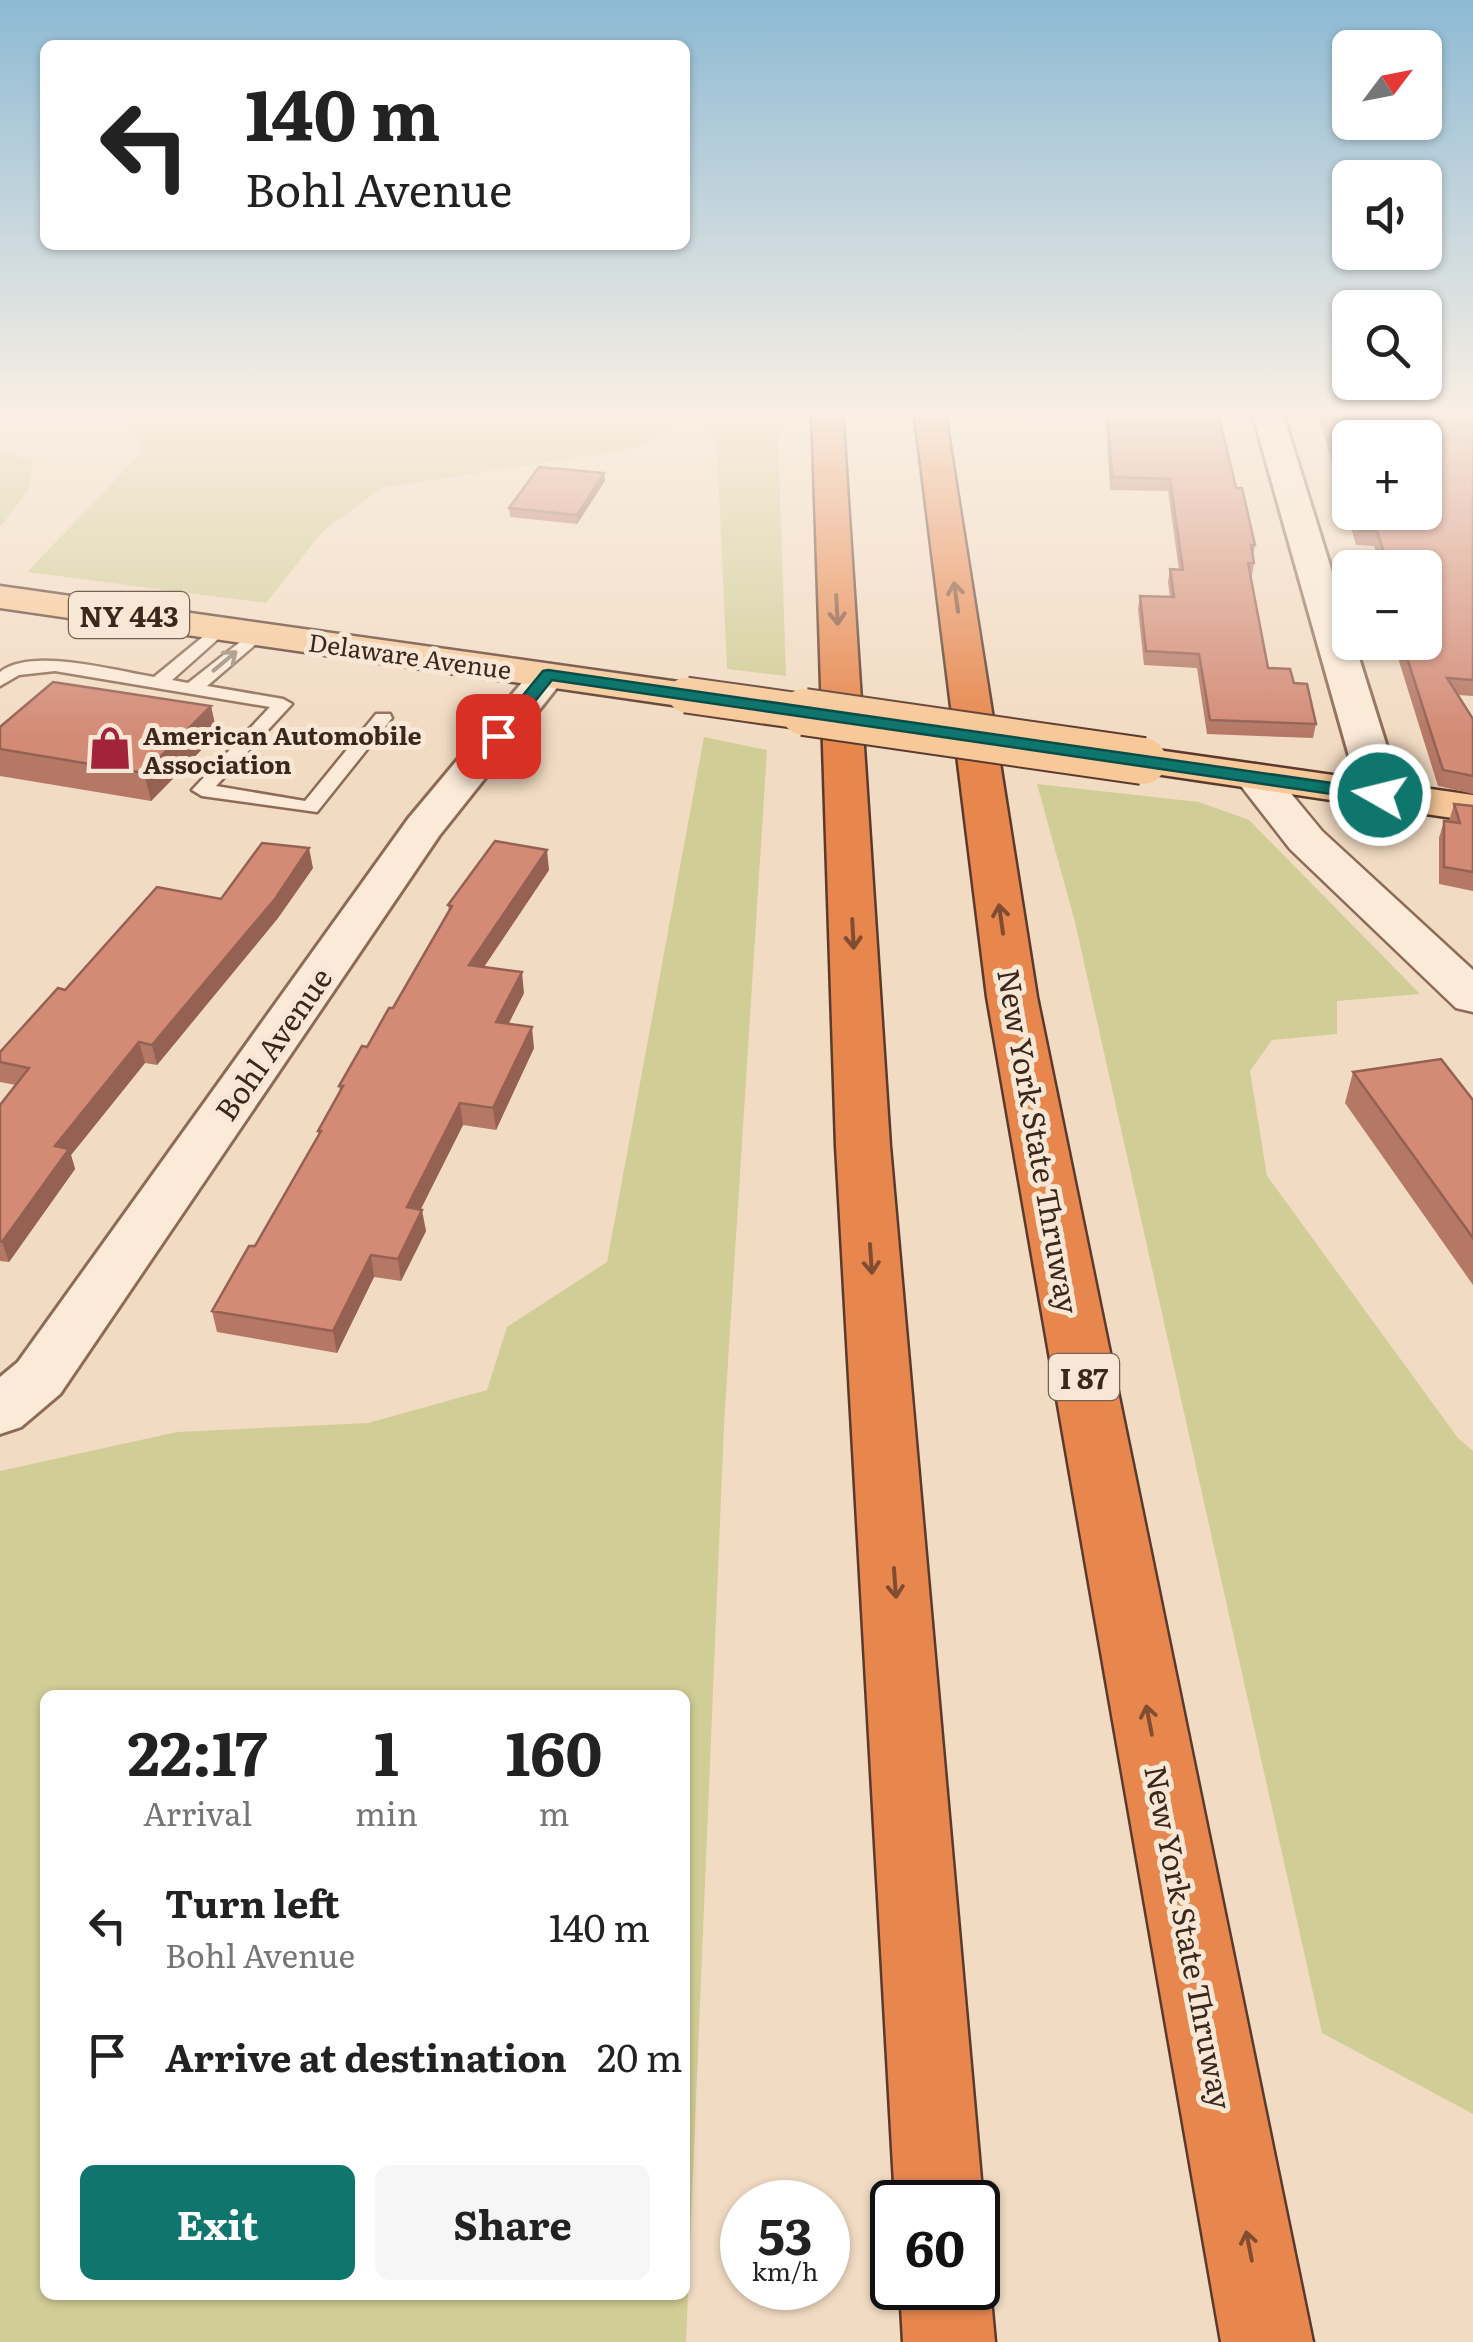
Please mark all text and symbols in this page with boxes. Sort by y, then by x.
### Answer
north arrow [1332,30,1442,140]
map controls [1332,30,1442,660]
text: 140 m [245,59,440,163]
icon: left [80,80,210,210]
text: Bohl Avenue [245,154,512,221]
button: sound [1332,160,1442,270]
button: search [1332,290,1442,400]
button: + [1332,420,1442,530]
button: − [1332,550,1442,660]
one-way arrow [946,582,964,614]
road number: NY 443 [69,592,189,638]
one-way arrow [828,593,847,625]
street label: Delaware Avenue [306,622,514,688]
one-way arrow [212,649,237,672]
pin [456,694,541,779]
icon: arrive [471,709,526,764]
place label: American Automobile Association [143,716,422,782]
shop icon: American Automobile Association [86,724,134,772]
position arrow [1328,743,1432,847]
one-way arrow [992,903,1010,936]
one-way arrow [844,918,863,950]
street label: Bohl Avenue [203,957,341,1129]
street label: New York State Thruway [988,965,1092,1317]
one-way arrow [862,1242,881,1274]
road number: I 87 [1049,1354,1119,1400]
one-way arrow [886,1566,905,1599]
text: 22:17 [128,1705,267,1794]
text: 1 [374,1705,399,1794]
text: 160 [506,1705,602,1794]
one-way arrow [1139,1705,1158,1737]
street label: New York State Thruway [1135,1761,1245,2113]
text: Arrival [143,1788,252,1836]
text: min [355,1788,418,1836]
text: m [538,1788,569,1836]
text: Turn left [165,1873,340,1930]
text: 140 m [549,1897,650,1954]
icon: left [80,1898,135,1953]
text: Bohl Avenue [165,1930,355,1978]
text: Arrive at destination [165,2027,567,2084]
text: 20 m [597,2027,683,2084]
icon: arrive [80,2028,135,2083]
button: Exit [80,2165,355,2280]
button: Share [375,2165,650,2280]
speed limit sign: 60 [870,2180,1000,2310]
text: 53 [758,2196,812,2270]
one-way arrow [1239,2230,1258,2263]
text: km/h [752,2252,818,2289]

